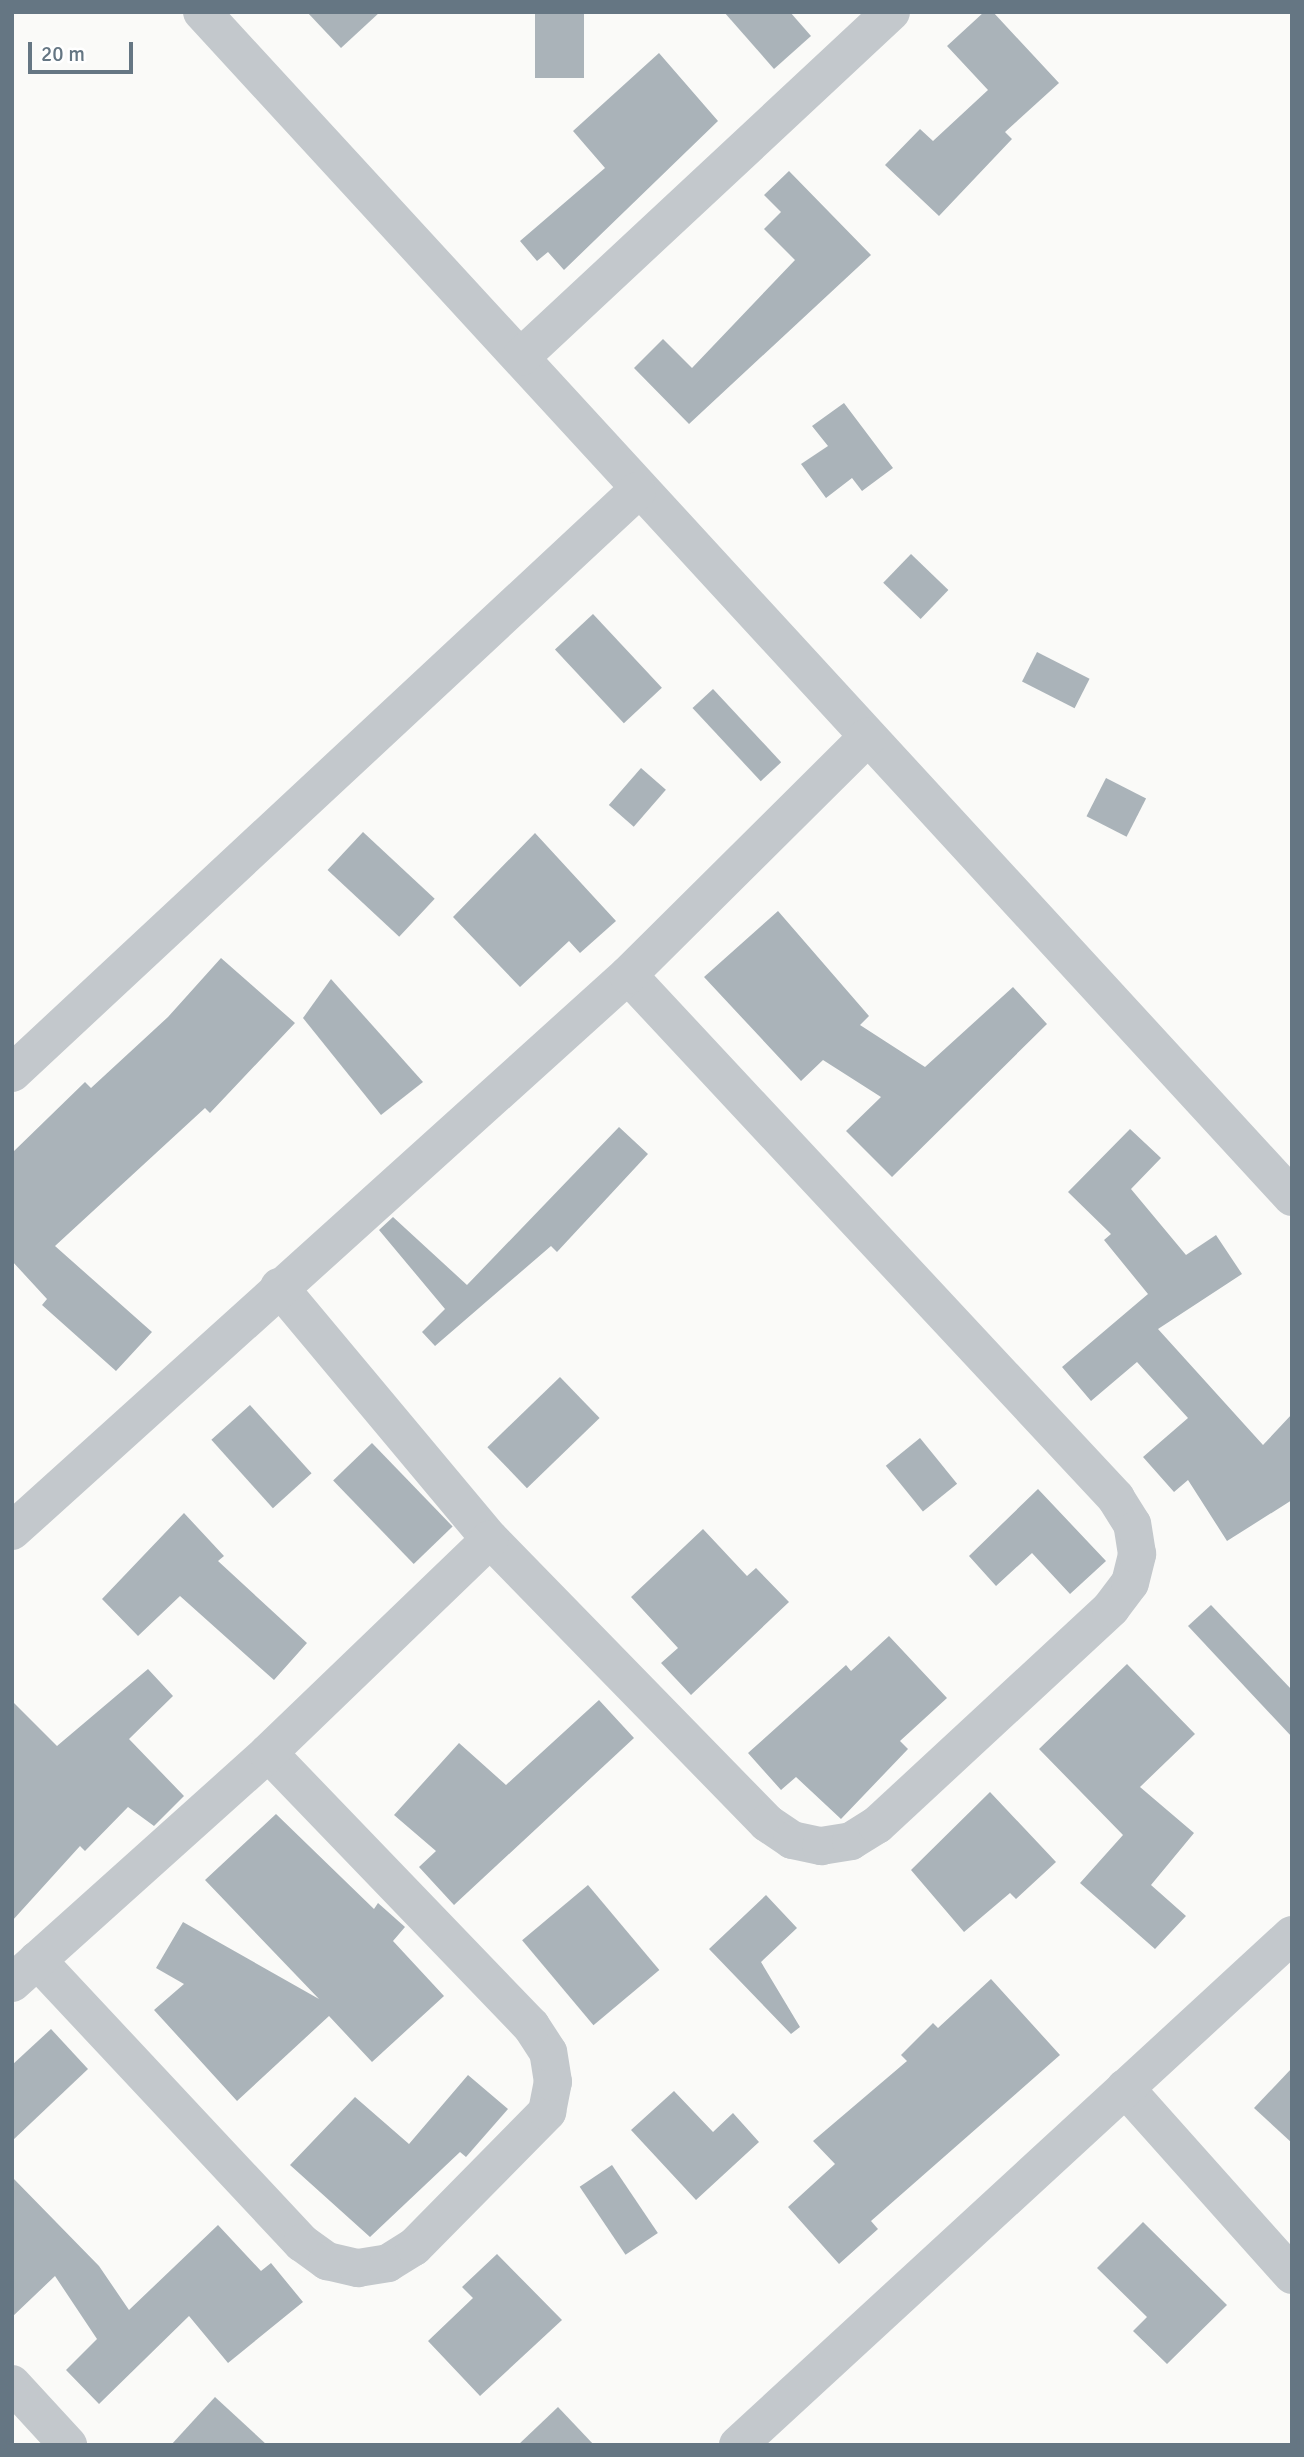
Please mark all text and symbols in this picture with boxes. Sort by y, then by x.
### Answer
scale bar [32,28,136,72]
text: 20 m [41,41,85,67]

